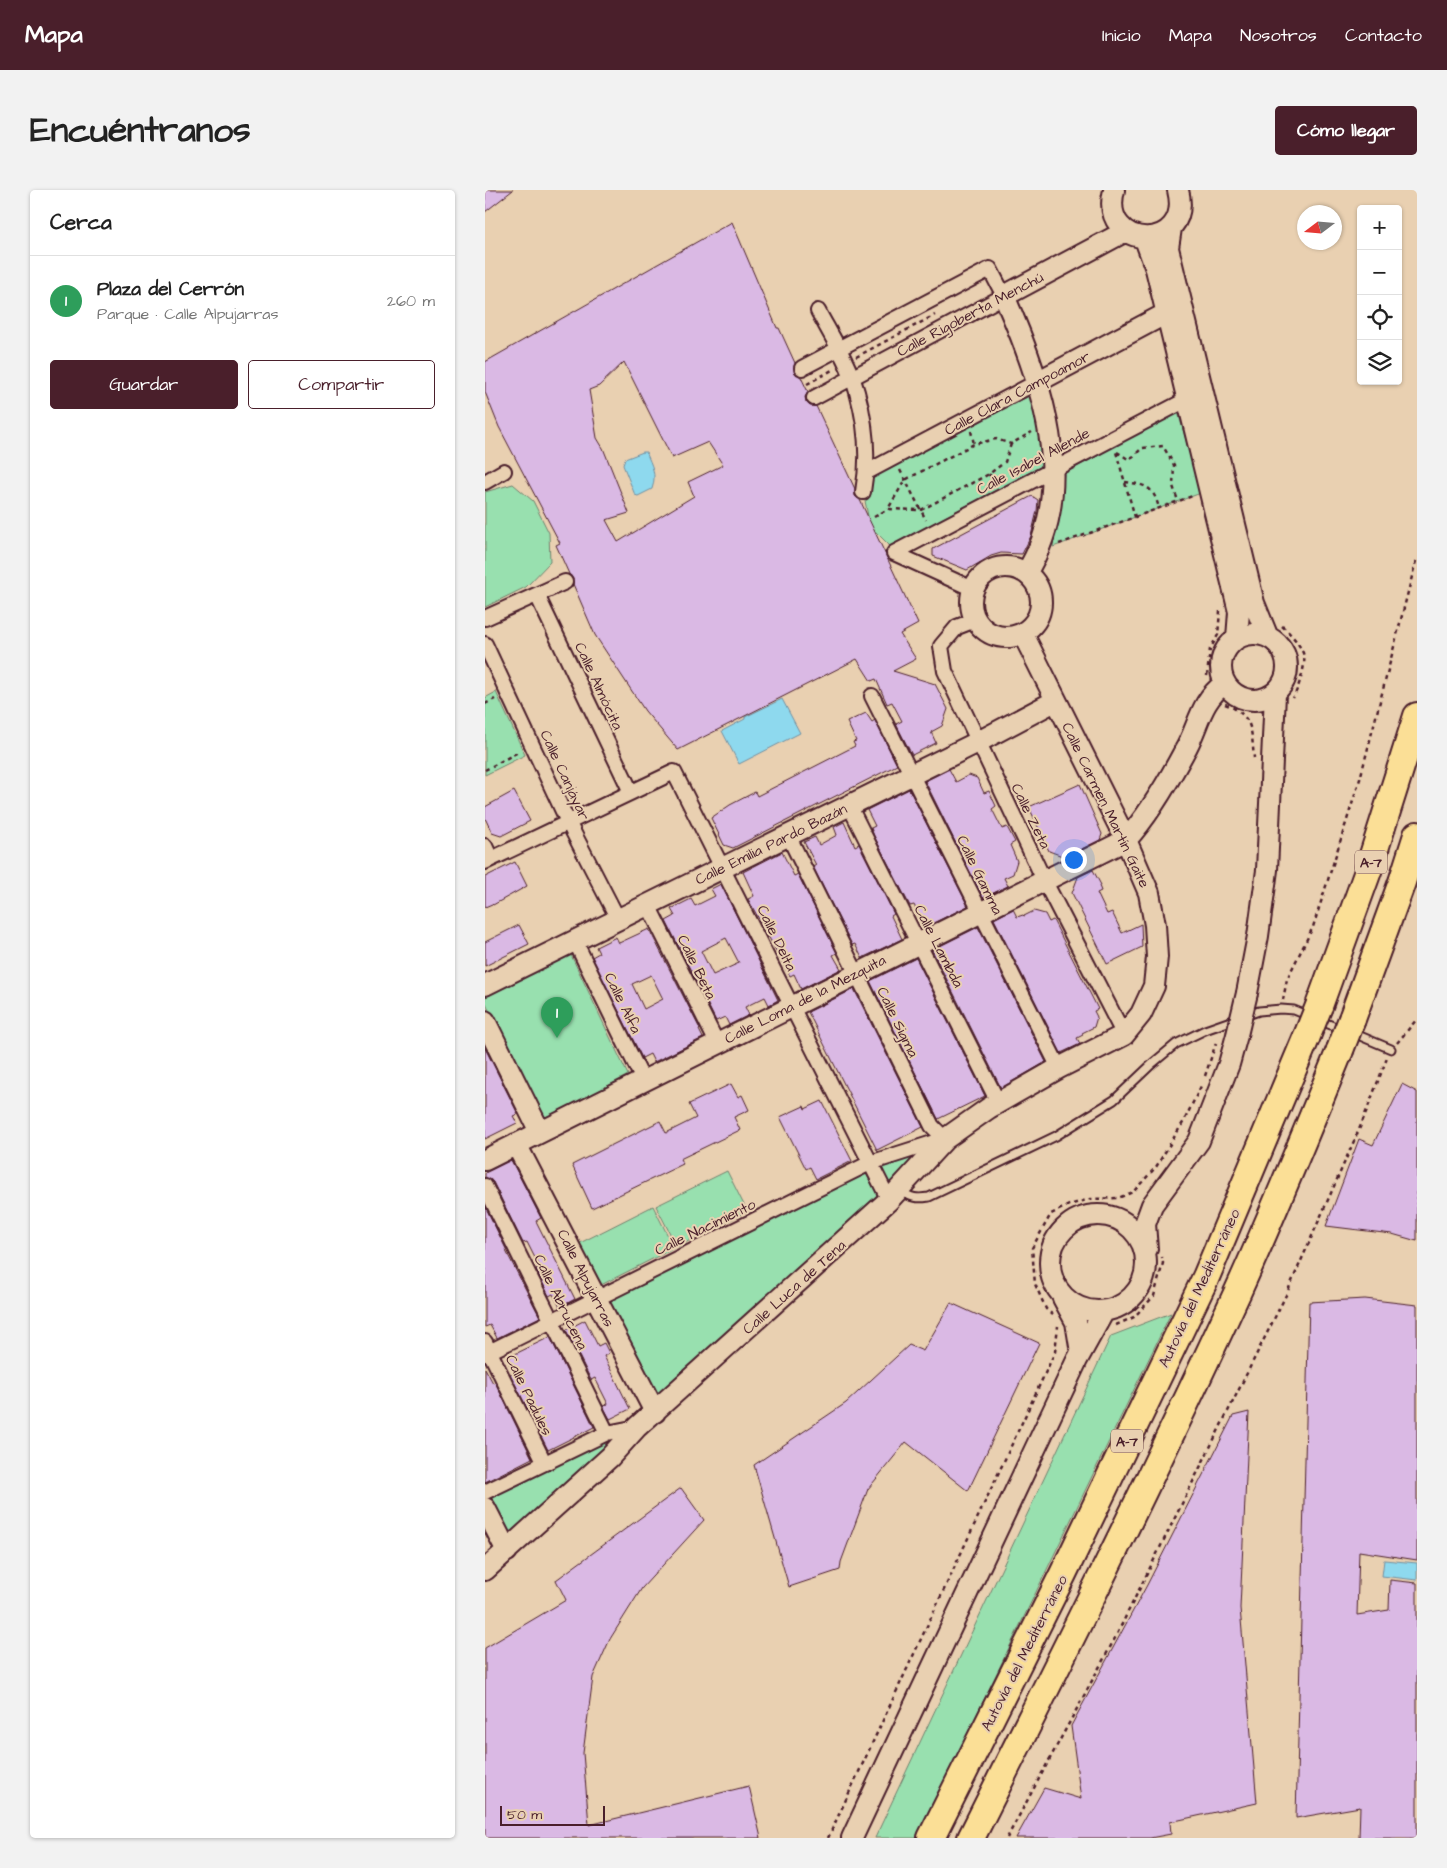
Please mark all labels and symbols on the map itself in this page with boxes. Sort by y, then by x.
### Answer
north arrow [1297,205,1342,250]
street label: Calle Rigoberta Menchú [893,267,1048,363]
street label: Calle Clara Campoamor [941,346,1094,441]
street label: Calle Isabel Allende [973,423,1093,500]
street label: Calle Almócita [569,639,628,734]
street label: Calle Carmen Martín Gaite [1056,719,1155,891]
street label: Calle Canjáyar [534,727,595,824]
street label: Calle Zeta [1006,780,1056,853]
street label: Calle Emilia Pardo Bazán [692,798,851,890]
street label: Calle Gamma [951,832,1008,919]
your location [1061,847,1087,873]
road number: A-7 [1355,850,1387,874]
street label: Calle Lambda [909,901,969,992]
street label: Calle Delta [752,902,802,975]
street label: Calle Beta [672,931,721,1003]
street label: Calle Loma de la Mezquita [721,949,890,1049]
street label: Calle Alfa [599,969,647,1038]
street label: Calle Sigma [871,983,924,1062]
pin: 1 [541,997,573,1038]
street label: Calle Nacimiento [651,1194,760,1261]
street label: Autovía del Mediterráneo [1153,1205,1246,1371]
street label: Calle Alpujarras [552,1226,619,1331]
street label: Calle Luca de Tena [738,1235,851,1340]
street label: Calle Abrucena [528,1251,593,1354]
street label: Calle Padules [500,1351,557,1440]
road number: A-7 [1111,1430,1143,1452]
street label: Autovía del Mediterráneo [976,1571,1073,1735]
scale bar [500,1803,605,1826]

